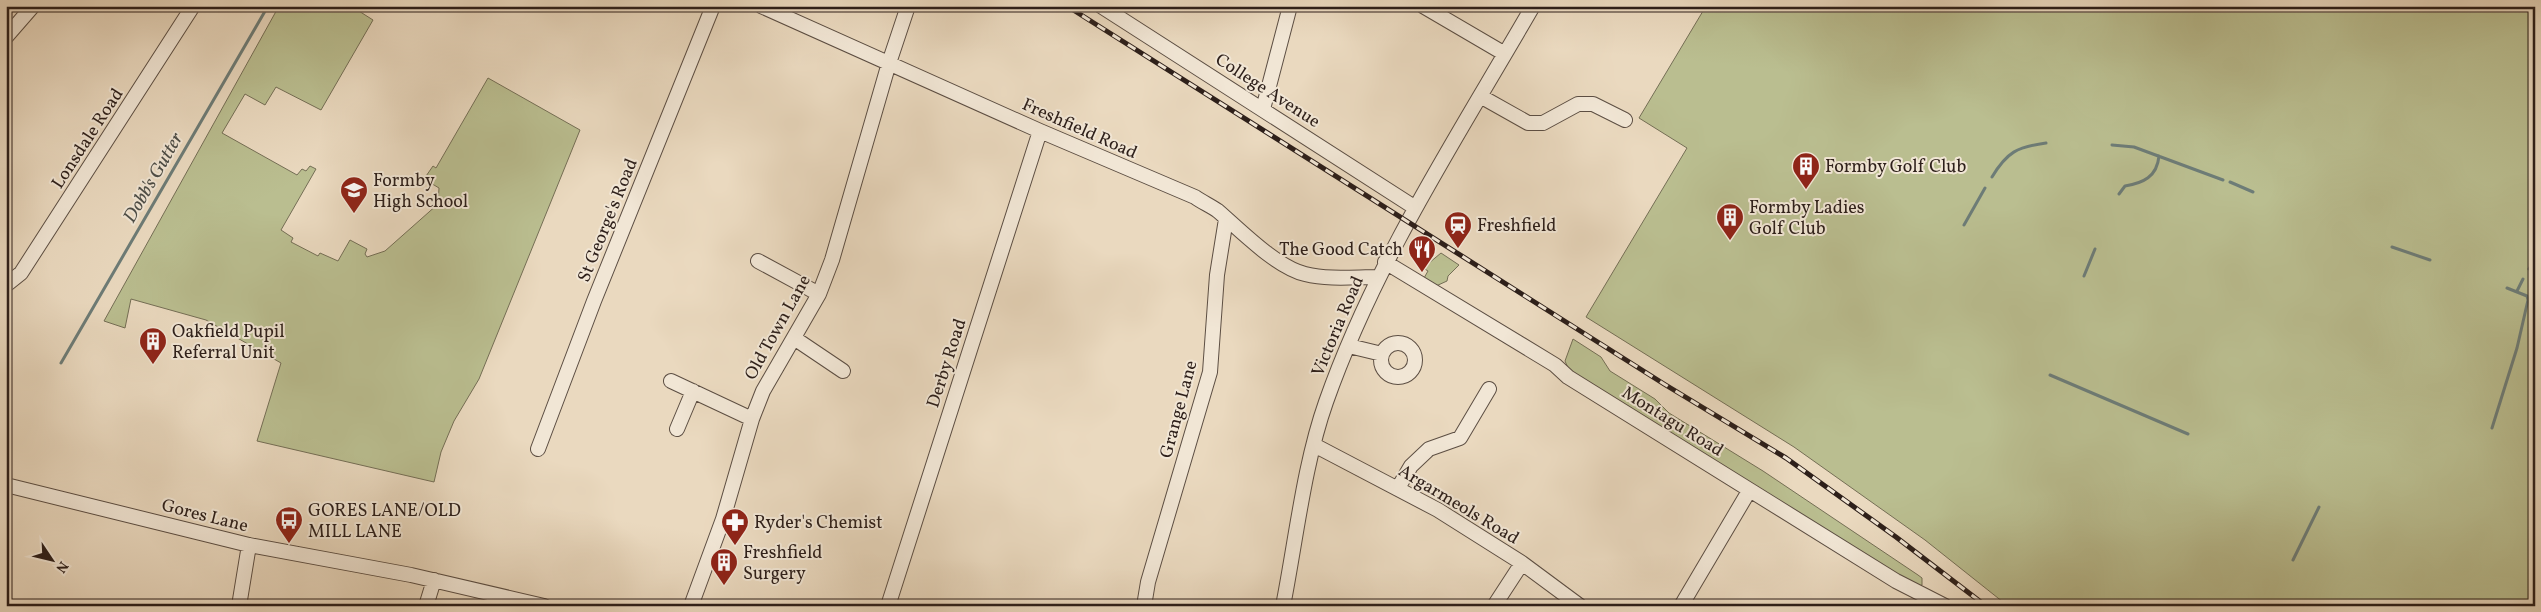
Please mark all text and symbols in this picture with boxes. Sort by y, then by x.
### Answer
street label: College Avenue [1210,48,1325,135]
street label: Lonsdale Road [46,84,130,194]
street label: Freshfield Road [1018,93,1141,166]
water label: Dobb's Gutter [117,127,190,228]
building icon: Formby Golf Club [1791,151,1821,190]
street label: St George's Road [572,155,645,286]
place label: Formby Golf Club [1825,155,1966,180]
place label: Formby High School [373,169,468,215]
school or university icon: Formby High School [339,175,369,214]
place label: Formby Ladies Golf Club [1749,196,1865,242]
building icon: Formby Ladies Golf Club [1715,202,1745,241]
station icon: Freshfield [1443,210,1473,249]
place label: Freshfield [1477,214,1556,239]
restaurant icon: The Good Catch [1407,234,1437,273]
place label: The Good Catch [1279,238,1403,263]
street label: Old Town Lane [739,270,818,385]
street label: Victoria Road [1306,273,1371,381]
street label: Derby Road [921,316,974,411]
place label: Oakfield Pupil Referral Unit [172,320,285,366]
building icon: Oakfield Pupil Referral Unit [138,326,168,365]
street label: Grange Lane [1154,358,1204,461]
street label: Montagu Road [1617,381,1728,464]
street label: Argarmeols Road [1393,459,1523,551]
street label: Gores Lane [159,494,251,539]
place label: GORES LANE/OLD MILL LANE [308,499,461,545]
bus stop icon: GORES LANE/OLD MILL LANE [274,505,304,544]
pharmacy icon: Ryder's Chemist [720,507,750,546]
place label: Ryder's Chemist [754,511,883,536]
north arrow [28,534,78,584]
place label: Freshfield Surgery [743,541,822,587]
building icon: Freshfield Surgery [709,547,739,586]
text: N [51,557,72,576]

